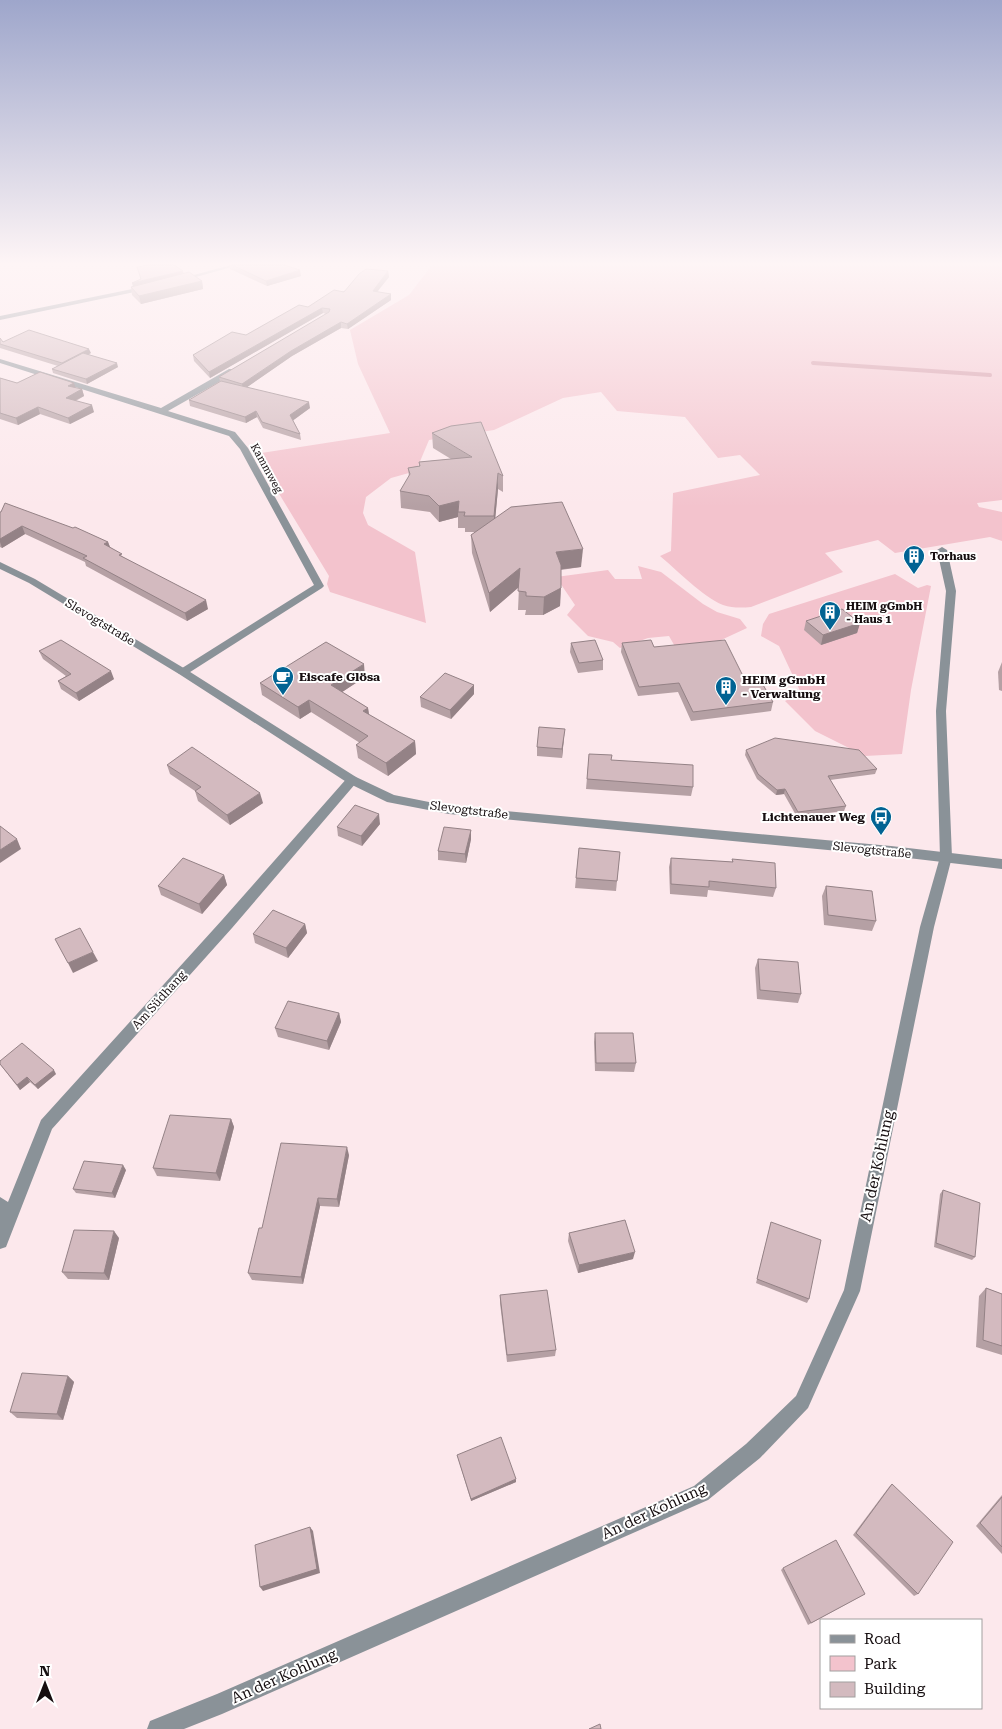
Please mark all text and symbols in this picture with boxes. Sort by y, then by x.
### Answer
street label: Kammweg [248,441,286,496]
building icon: Torhaus [902,544,926,575]
place label: Torhaus [930,550,976,563]
street label: Slevogtstraße [63,596,138,648]
building icon: HEIM gGmbH - Haus 1 [818,600,842,631]
place label: HEIM gGmbH - Haus 1 [846,600,922,626]
cafe icon: Eiscafe Glösa [271,665,295,696]
place label: Eiscafe Glösa [299,670,380,684]
place label: HEIM gGmbH - Verwaltung [742,673,825,701]
building icon: HEIM gGmbH - Verwaltung [714,675,738,706]
street label: Slevogtstraße [429,798,509,822]
bus stop icon: Lichtenauer Weg [869,805,893,836]
place label: Lichtenauer Weg [762,810,866,824]
street label: Slevogtstraße [832,839,912,861]
street label: Am Südhang [129,968,189,1032]
street label: An der Kohlung [856,1108,898,1223]
street label: An der Kohlung [599,1479,710,1543]
legend [820,1619,982,1709]
text: Road [864,1630,901,1648]
street label: An der Kohlung [229,1645,340,1707]
text: Park [864,1655,898,1673]
north arrow [20,1659,70,1709]
text: N [40,1663,51,1679]
text: Building [864,1680,926,1698]

